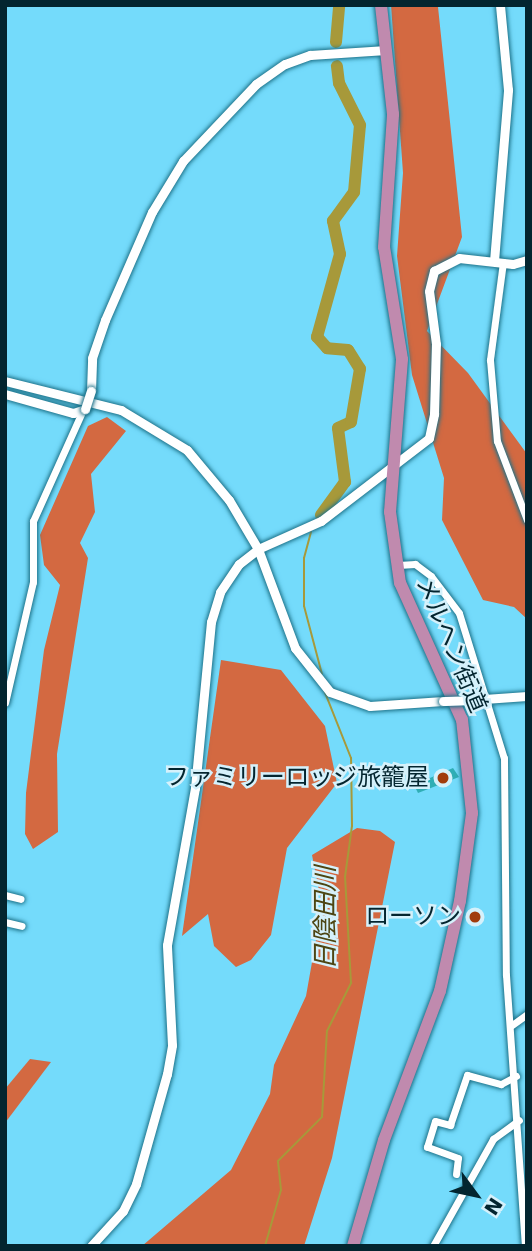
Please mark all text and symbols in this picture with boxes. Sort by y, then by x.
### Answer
street label: メルヘン街道 [410,573,492,717]
place label: ファミリーロッジ旅籠屋 [165,764,429,792]
marker: ファミリーロッジ旅籠屋 [435,770,451,786]
water label: 日陰田川 [310,866,342,970]
place label: ローソン [365,903,461,931]
marker: ローソン [467,909,483,925]
north arrow [441,1160,511,1230]
text: N [480,1194,507,1219]

